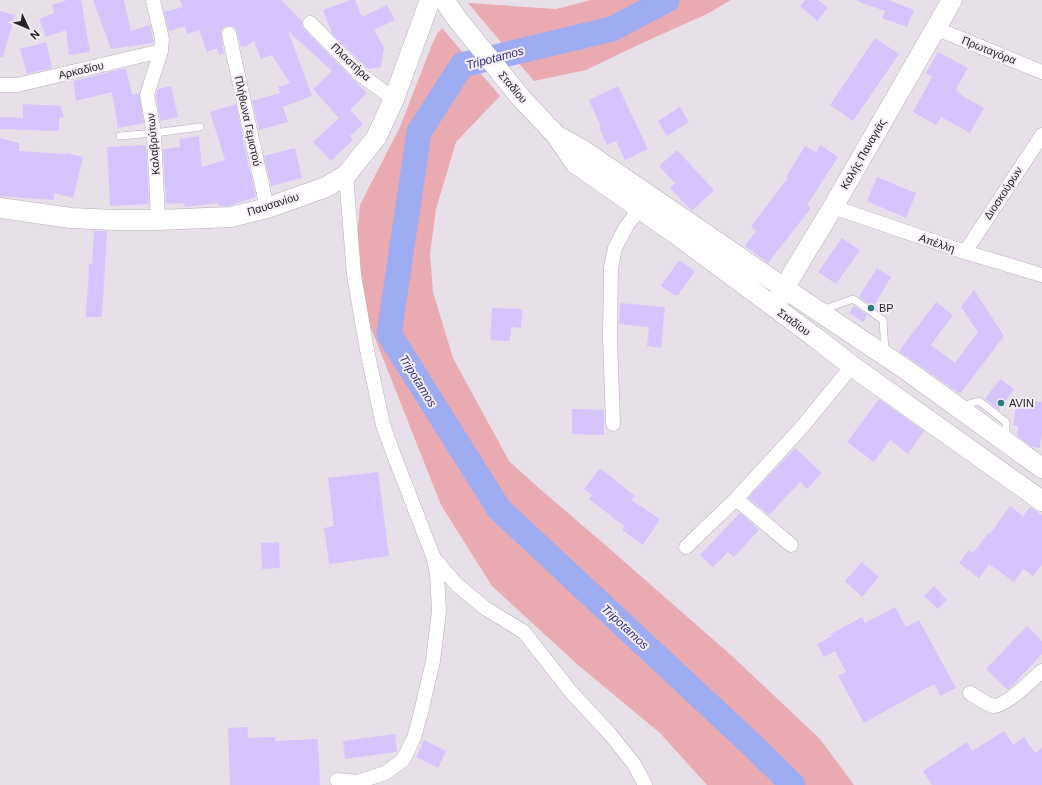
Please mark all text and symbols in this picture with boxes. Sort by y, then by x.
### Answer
north arrow [8,8,48,48]
text: N [28,28,42,42]
street label: Πρωταγόρα [960,34,1018,67]
street label: Πλαστήρα [329,41,374,84]
water label: Tripotamos [465,44,525,72]
street label: Αρκαδίου [57,59,105,81]
street label: Σταδίου [496,69,530,105]
street label: Πλήθωνα Γεμιστού [233,75,263,167]
street label: Καλαβρύτων [144,112,162,175]
street label: Καλής Παναγιάς [838,117,888,191]
street label: Διοσκούρων [981,164,1025,222]
street label: Παυσανίου [246,190,300,218]
street label: Απέλλη [918,231,956,255]
place label: BP [879,302,894,314]
marker: BP [866,303,876,313]
street label: Σταδίου [775,306,813,338]
water label: Tripotamos [396,352,440,410]
place label: AVIN [1009,397,1034,409]
marker: AVIN [996,398,1006,408]
water label: Tripotamos [599,602,651,652]

